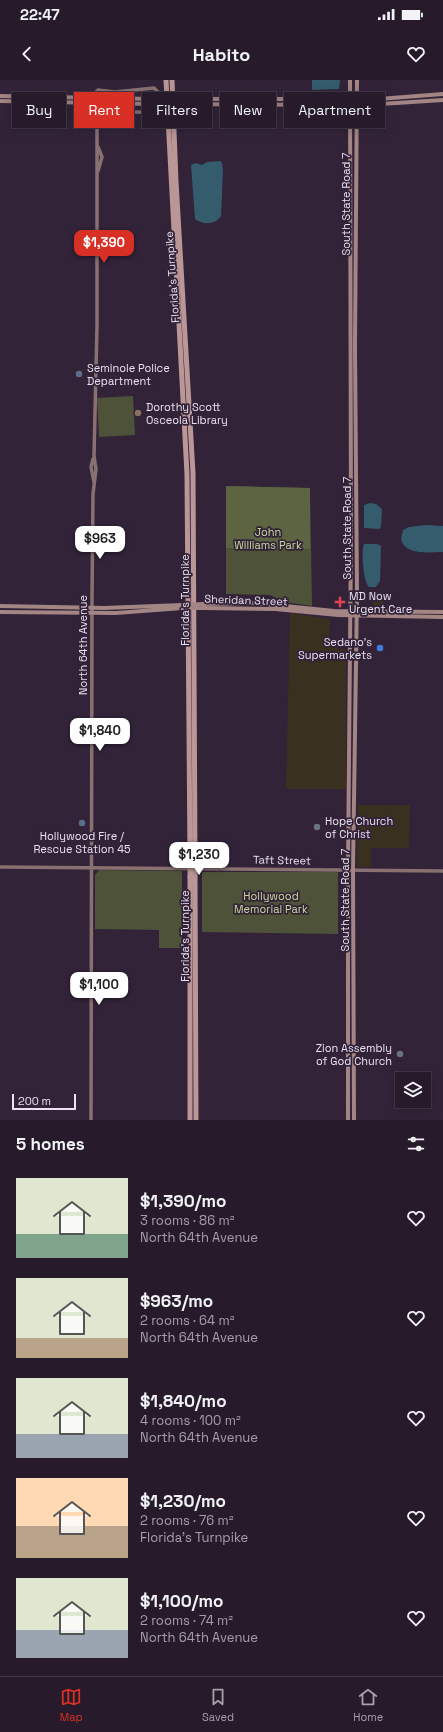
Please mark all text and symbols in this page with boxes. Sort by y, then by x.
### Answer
text: 22:47 [20,5,60,24]
icon: back [16,43,38,65]
text: Habito [193,43,250,66]
icon: heart [405,43,427,65]
chip: Buy [12,92,66,128]
chip: Rent [74,92,134,128]
chip: Filters [142,92,212,128]
chip: New [220,92,276,128]
chip: Apartment [284,92,385,128]
street label: South State Road 7 [339,153,353,255]
pin: $1,390 [71,230,137,264]
street label: Florida's Turnpike [162,231,182,323]
text: $1,390 [83,234,125,251]
place label: Seminole Police Department [87,361,170,388]
marker: Seminole Police Department [74,369,84,379]
place label: Dorothy Scott Osceola Library [146,400,228,427]
marker: Dorothy Scott Osceola Library [133,408,143,418]
street label: South State Road 7 [340,477,354,579]
park label: John Williams Park [234,525,302,552]
pin: $963 [76,526,124,560]
text: $963 [84,530,116,547]
street label: Florida's Turnpike [178,554,192,646]
place label: MD Now Urgent Care [349,589,412,616]
street label: Sheridan Street [204,592,288,608]
street label: North 64th Avenue [76,595,90,695]
marker: MD Now Urgent Care [334,596,346,608]
place label: Sedano's Supermarkets [298,635,372,662]
marker: Sedano's Supermarkets [375,643,385,653]
pin: $1,840 [67,718,133,752]
text: $1,840 [79,722,121,739]
place label: Hope Church of Christ [325,814,393,841]
marker: Hollywood Fire / Rescue Station 45 [77,818,87,828]
marker: Hope Church of Christ [312,822,322,832]
place label: Hollywood Fire / Rescue Station 45 [33,829,131,856]
pin: $1,230 [166,842,232,876]
text: $1,230 [178,846,220,863]
street label: South State Road 7 [338,849,352,951]
street label: Taft Street [253,852,311,868]
park label: Hollywood Memorial Park [234,889,308,916]
street label: Florida's Turnpike [178,890,192,982]
pin: $1,100 [66,972,132,1006]
text: $1,100 [79,976,119,993]
place label: Zion Assembly of God Church [316,1041,392,1068]
marker: Zion Assembly of God Church [395,1049,405,1059]
map controls [395,1072,431,1108]
button: layers [395,1072,431,1108]
scale bar [12,1092,76,1111]
text: 200 m [18,1094,51,1108]
text: 5 homes [16,1133,85,1155]
icon: filters [405,1133,427,1155]
text: $1,390/mo [140,1190,226,1212]
icon: home [48,1194,96,1242]
icon: heart [405,1207,427,1229]
text: 3 rooms · 86 m² [140,1212,234,1229]
text: North 64th Avenue [140,1229,258,1246]
text: $963/mo [140,1290,213,1312]
icon: home [48,1294,96,1342]
icon: heart [405,1307,427,1329]
text: 2 rooms · 64 m² [140,1312,234,1329]
text: North 64th Avenue [140,1329,258,1346]
text: $1,840/mo [140,1390,227,1412]
icon: home [48,1394,96,1442]
icon: heart [405,1407,427,1429]
text: 4 rooms · 100 m² [140,1412,241,1429]
text: North 64th Avenue [140,1429,258,1446]
text: $1,230/mo [140,1490,226,1512]
icon: home [48,1494,96,1542]
icon: heart [405,1507,427,1529]
text: 2 rooms · 76 m² [140,1512,234,1529]
text: Florida's Turnpike [140,1529,248,1546]
text: $1,100/mo [140,1590,223,1612]
icon: home [48,1594,96,1642]
icon: heart [405,1607,427,1629]
text: 2 rooms · 74 m² [140,1612,233,1629]
text: North 64th Avenue [140,1629,258,1646]
tab: Map [60,1686,83,1724]
tab: Saved [202,1686,234,1724]
tab: Home [353,1686,383,1724]

